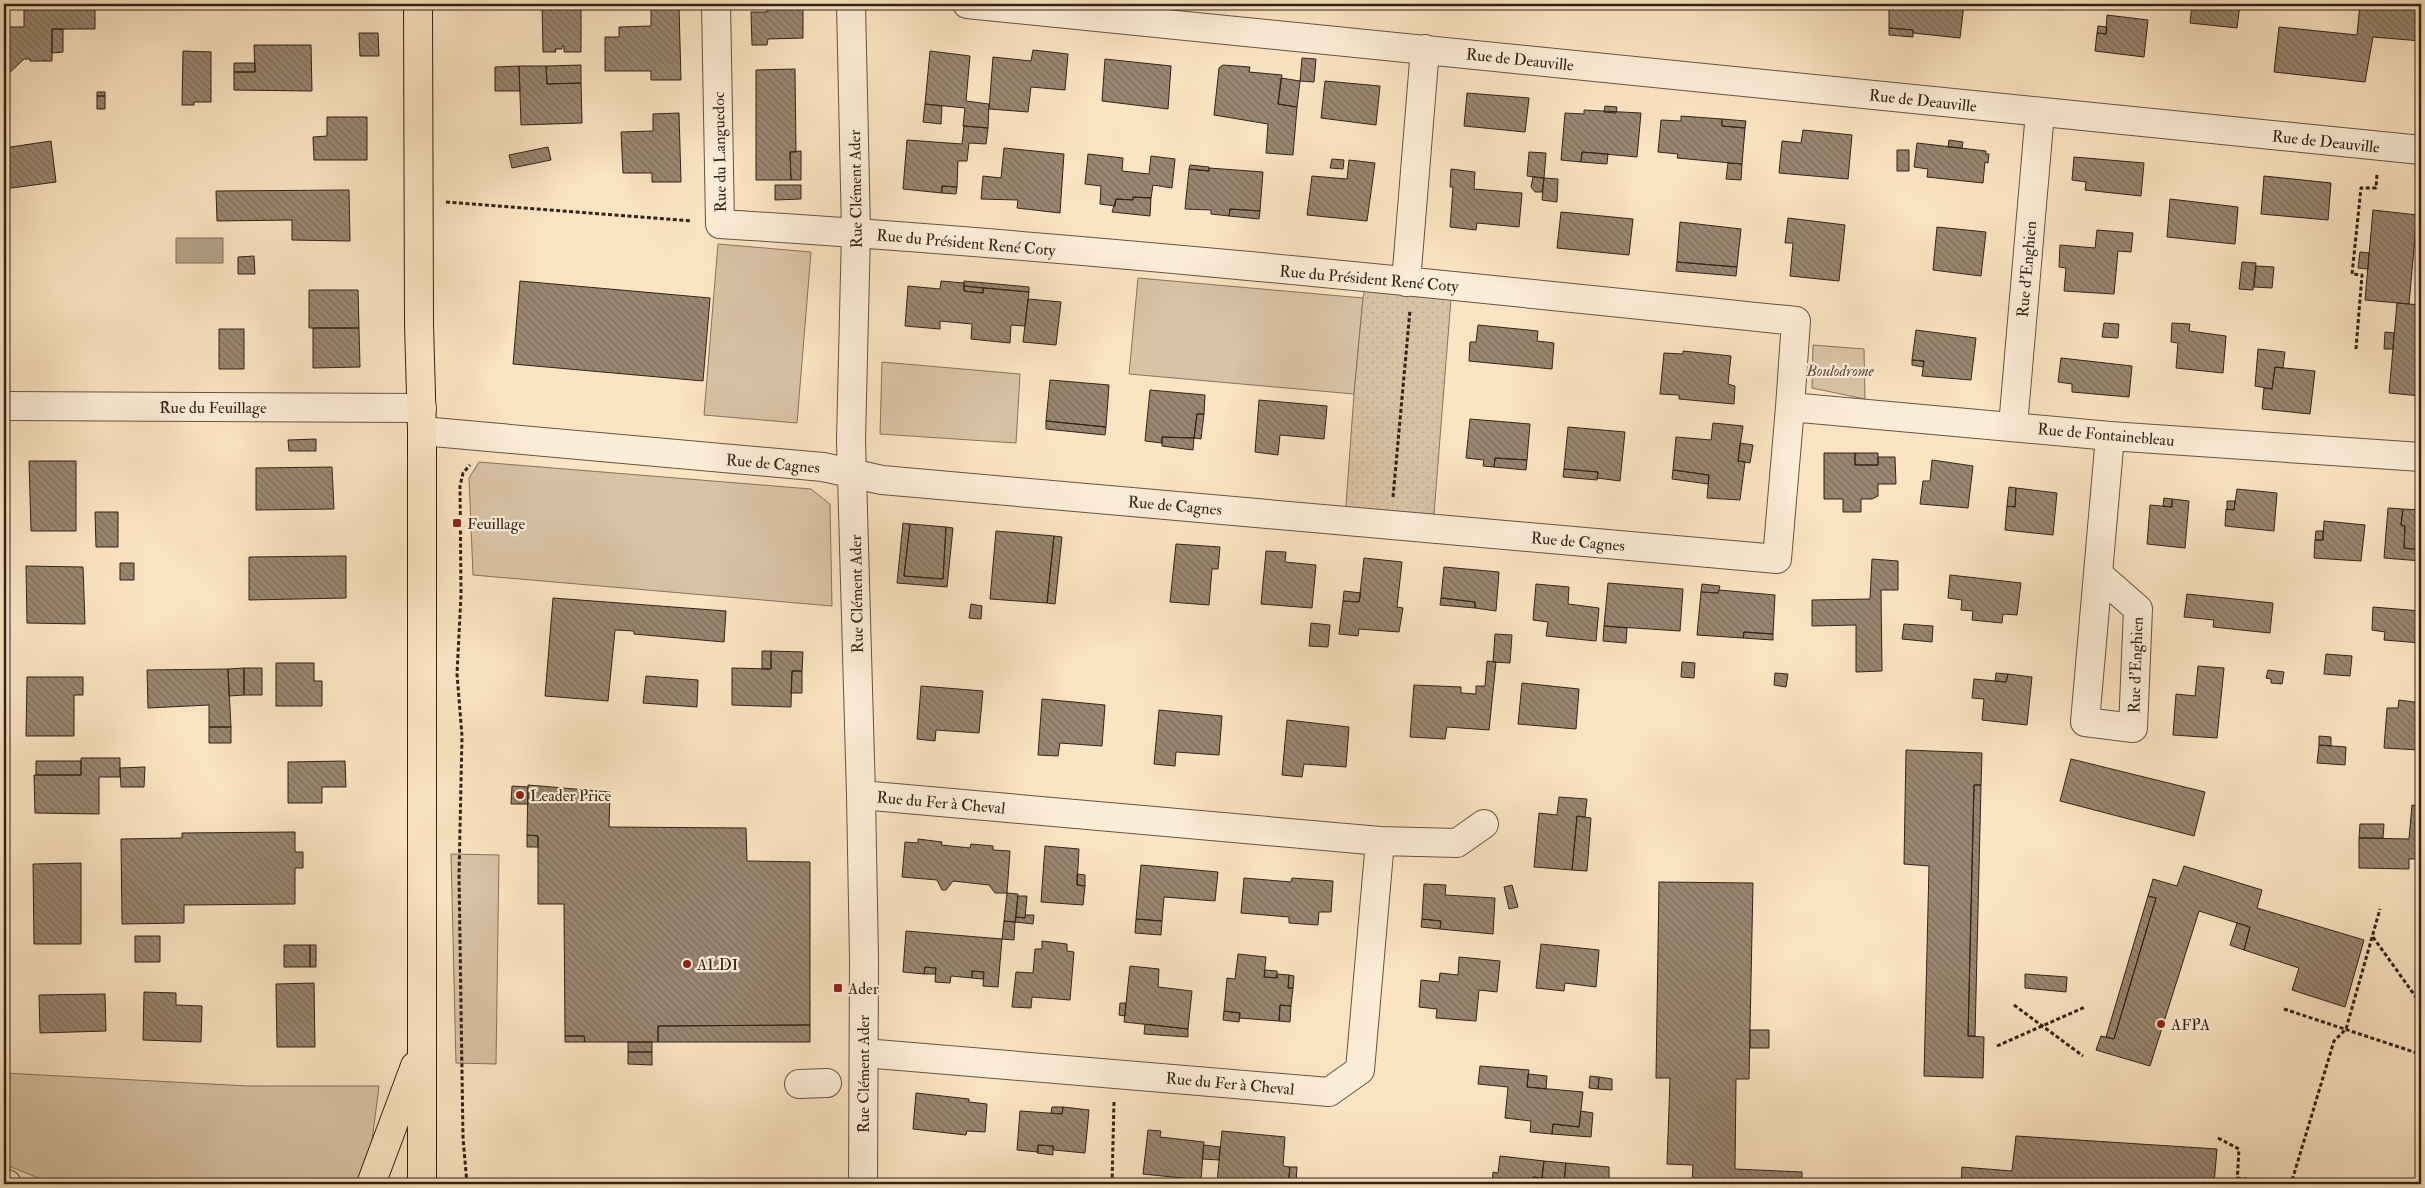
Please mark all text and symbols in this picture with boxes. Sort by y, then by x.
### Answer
street label: Rue de Deauville [1465,44,1575,76]
street label: Rue de Deauville [1868,85,1978,117]
street label: Rue du Languedoc [709,91,731,212]
street label: Rue de Deauville [2271,126,2381,158]
street label: Rue Clément Ader [845,130,867,248]
street label: Rue d'Enghien [2013,220,2041,318]
street label: Rue du Président René Coty [875,225,1057,261]
street label: Rue du Président René Coty [1278,261,1460,297]
park label: Boulodrome [1805,361,1875,381]
street label: Rue du Feuillage [159,398,267,418]
street label: Rue de Fontainebleau [2037,419,2175,451]
street label: Rue de Cagnes [725,450,821,478]
street label: Rue de Cagnes [1127,492,1223,520]
place label: Feuillage [467,514,526,534]
marker: Feuillage [451,517,463,529]
street label: Rue de Cagnes [1530,528,1626,556]
street label: Rue Clément Ader [846,535,868,653]
street label: Rue d'Enghien [2124,616,2148,714]
place label: Leader Price [530,786,612,806]
street label: Rue du Fer à Cheval [876,787,1006,819]
marker: Leader Price [514,789,526,801]
place label: ALDI [696,955,738,975]
marker: ALDI [681,958,693,970]
place label: Ader [847,979,879,999]
marker: Ader [832,982,844,994]
street label: Rue Clément Ader [854,1015,874,1133]
place label: AFPA [2170,1015,2210,1035]
marker: AFPA [2155,1018,2167,1030]
street label: Rue du Fer à Cheval [1165,1068,1295,1100]

